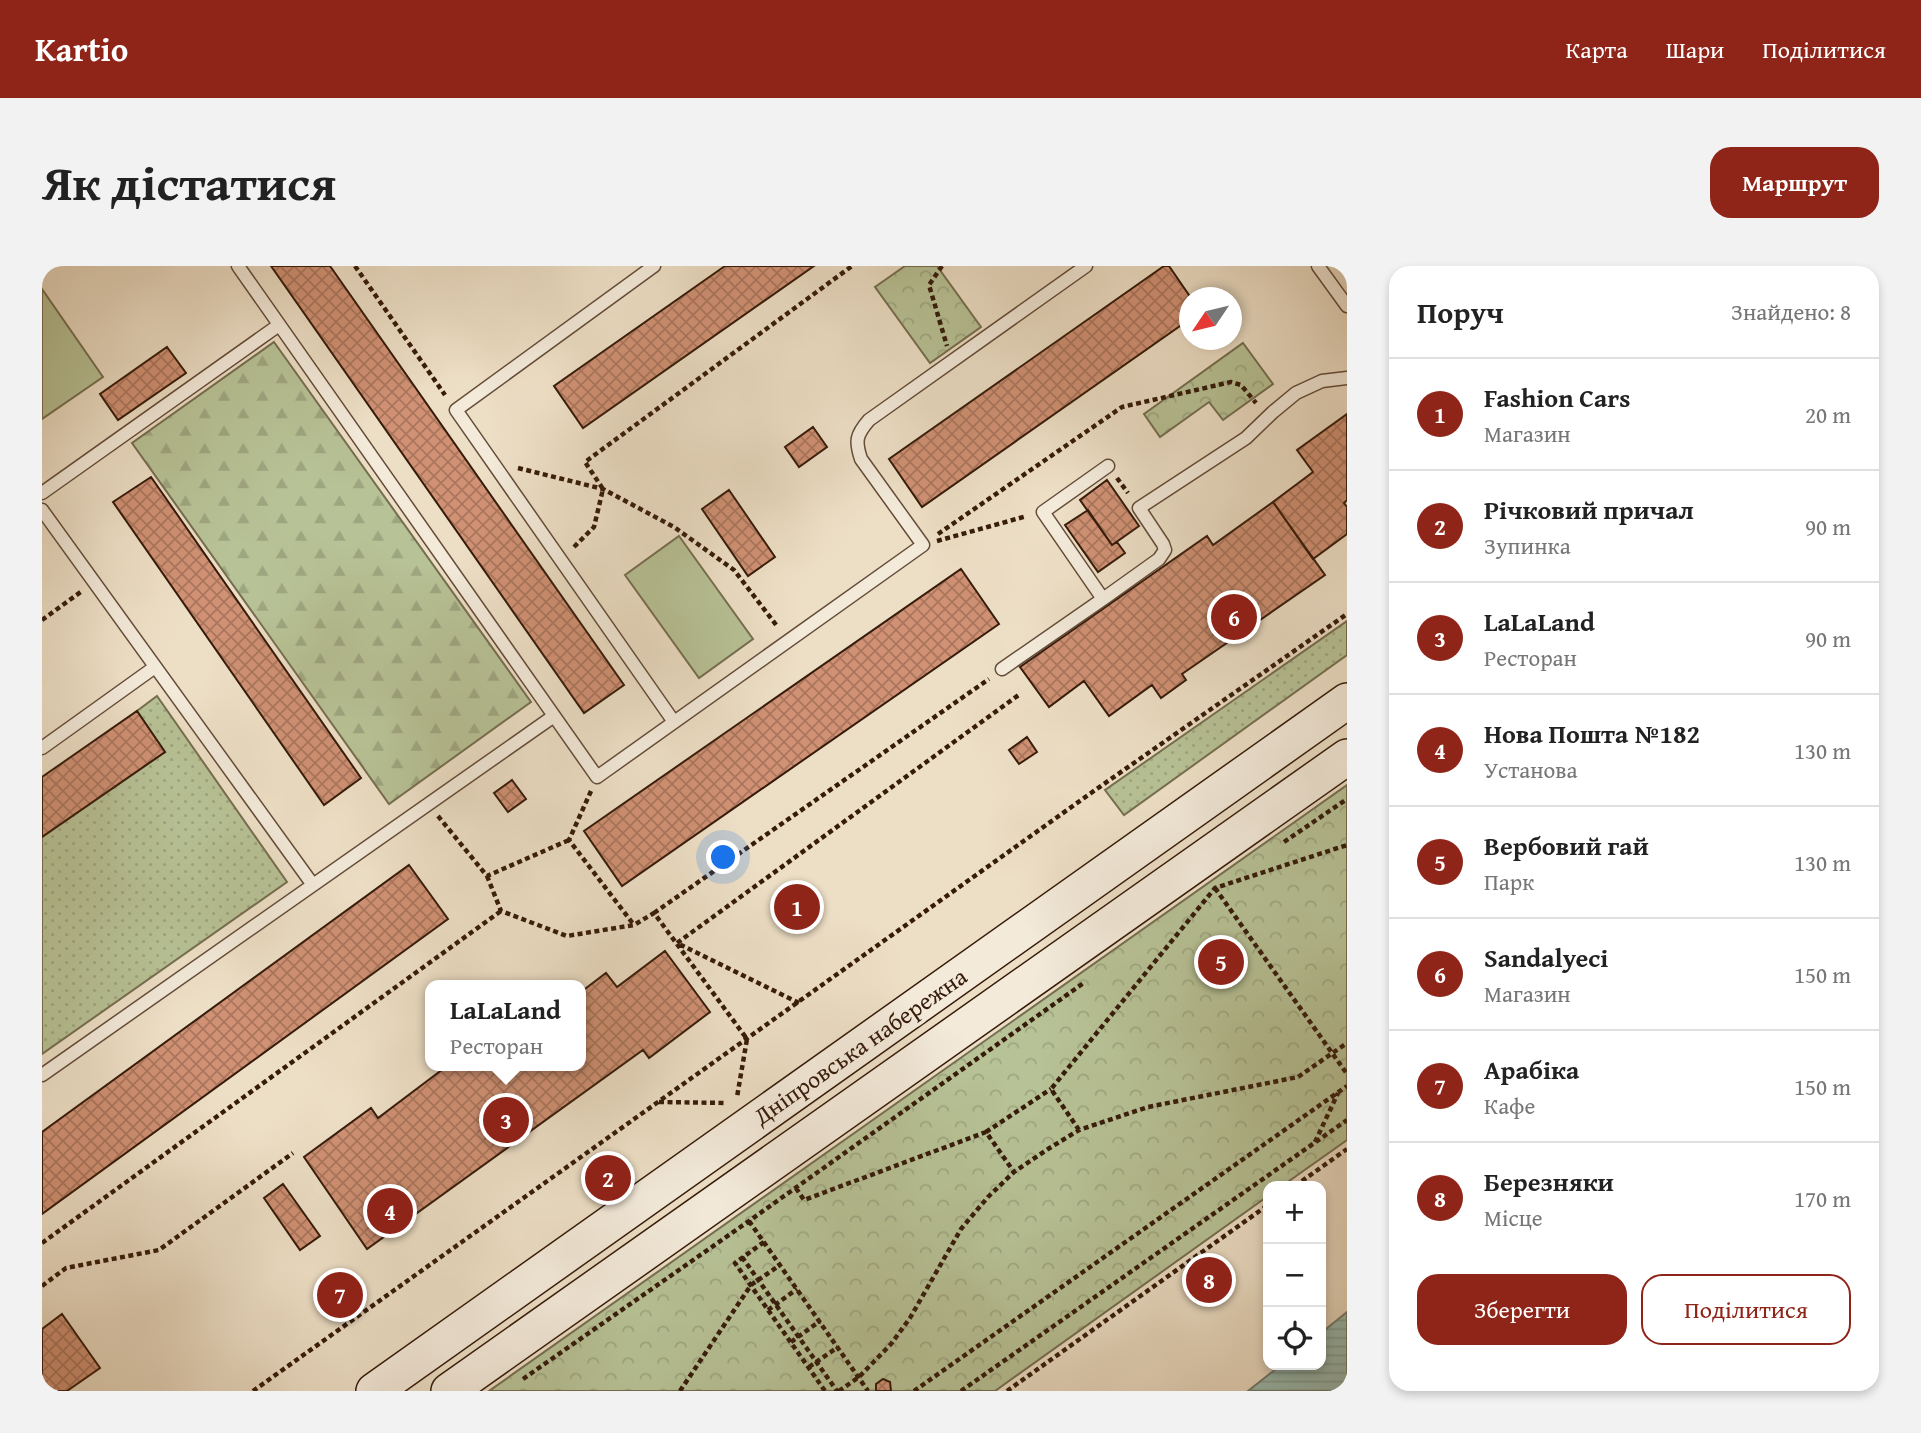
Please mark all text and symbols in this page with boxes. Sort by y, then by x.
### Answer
text: Kartio [35,25,128,73]
text: Карта [1565,32,1628,67]
text: Шари [1666,32,1724,67]
text: Поділитися [1762,32,1886,67]
text: Як дістатися [42,146,336,218]
button: Маршрут [1710,147,1879,218]
north arrow [1179,287,1242,350]
text: Поруч [1417,290,1504,334]
text: Знайдено: 8 [1731,295,1851,328]
text: Fashion Cars [1484,378,1630,417]
text: 1 [1434,398,1446,431]
text: 20 m [1805,398,1851,431]
text: Магазин [1484,417,1571,450]
text: Річковий причал [1484,490,1694,529]
text: 2 [1434,510,1446,543]
text: 90 m [1805,510,1851,543]
text: Зупинка [1484,529,1571,562]
pin: 6 [1211,591,1257,643]
text: LaLaLand [1484,602,1595,641]
text: 3 [1434,622,1446,655]
text: 90 m [1805,622,1851,655]
text: Ресторан [1484,641,1577,674]
text: Нова Пошта №182 [1484,714,1700,753]
text: 4 [1434,734,1446,767]
text: 130 m [1794,734,1851,767]
text: Установа [1484,753,1578,786]
text: Вербовий гай [1484,826,1649,865]
your location [706,840,740,874]
text: 5 [1434,846,1446,879]
text: 130 m [1794,846,1851,879]
text: Парк [1484,865,1534,898]
pin: 1 [774,881,820,933]
pin: 5 [1198,936,1244,988]
text: Sandalyeci [1484,938,1608,977]
text: 6 [1434,958,1446,991]
text: 150 m [1794,958,1851,991]
street label: Дніпровська набережна [745,959,974,1134]
text: Магазин [1484,977,1571,1010]
popup [425,980,586,1071]
text: LaLaLand [450,990,561,1029]
text: Ресторан [450,1029,543,1062]
text: Арабіка [1484,1050,1579,1089]
text: 7 [1434,1070,1446,1103]
text: 150 m [1794,1070,1851,1103]
text: Кафе [1484,1089,1535,1122]
pin: 3 [483,1094,529,1146]
pin: 2 [585,1152,631,1204]
text: Березняки [1484,1162,1614,1201]
map controls [1263,1181,1326,1370]
button: + [1263,1181,1326,1244]
text: 8 [1434,1182,1446,1215]
text: 170 m [1794,1182,1851,1215]
pin: 4 [367,1185,413,1237]
text: Місце [1484,1201,1543,1234]
button: − [1263,1244,1326,1307]
pin: 8 [1186,1254,1232,1306]
pin: 7 [317,1269,363,1321]
button: Зберегти [1417,1274,1627,1345]
button: Поділитися [1641,1274,1851,1345]
button: locate [1263,1307,1326,1370]

